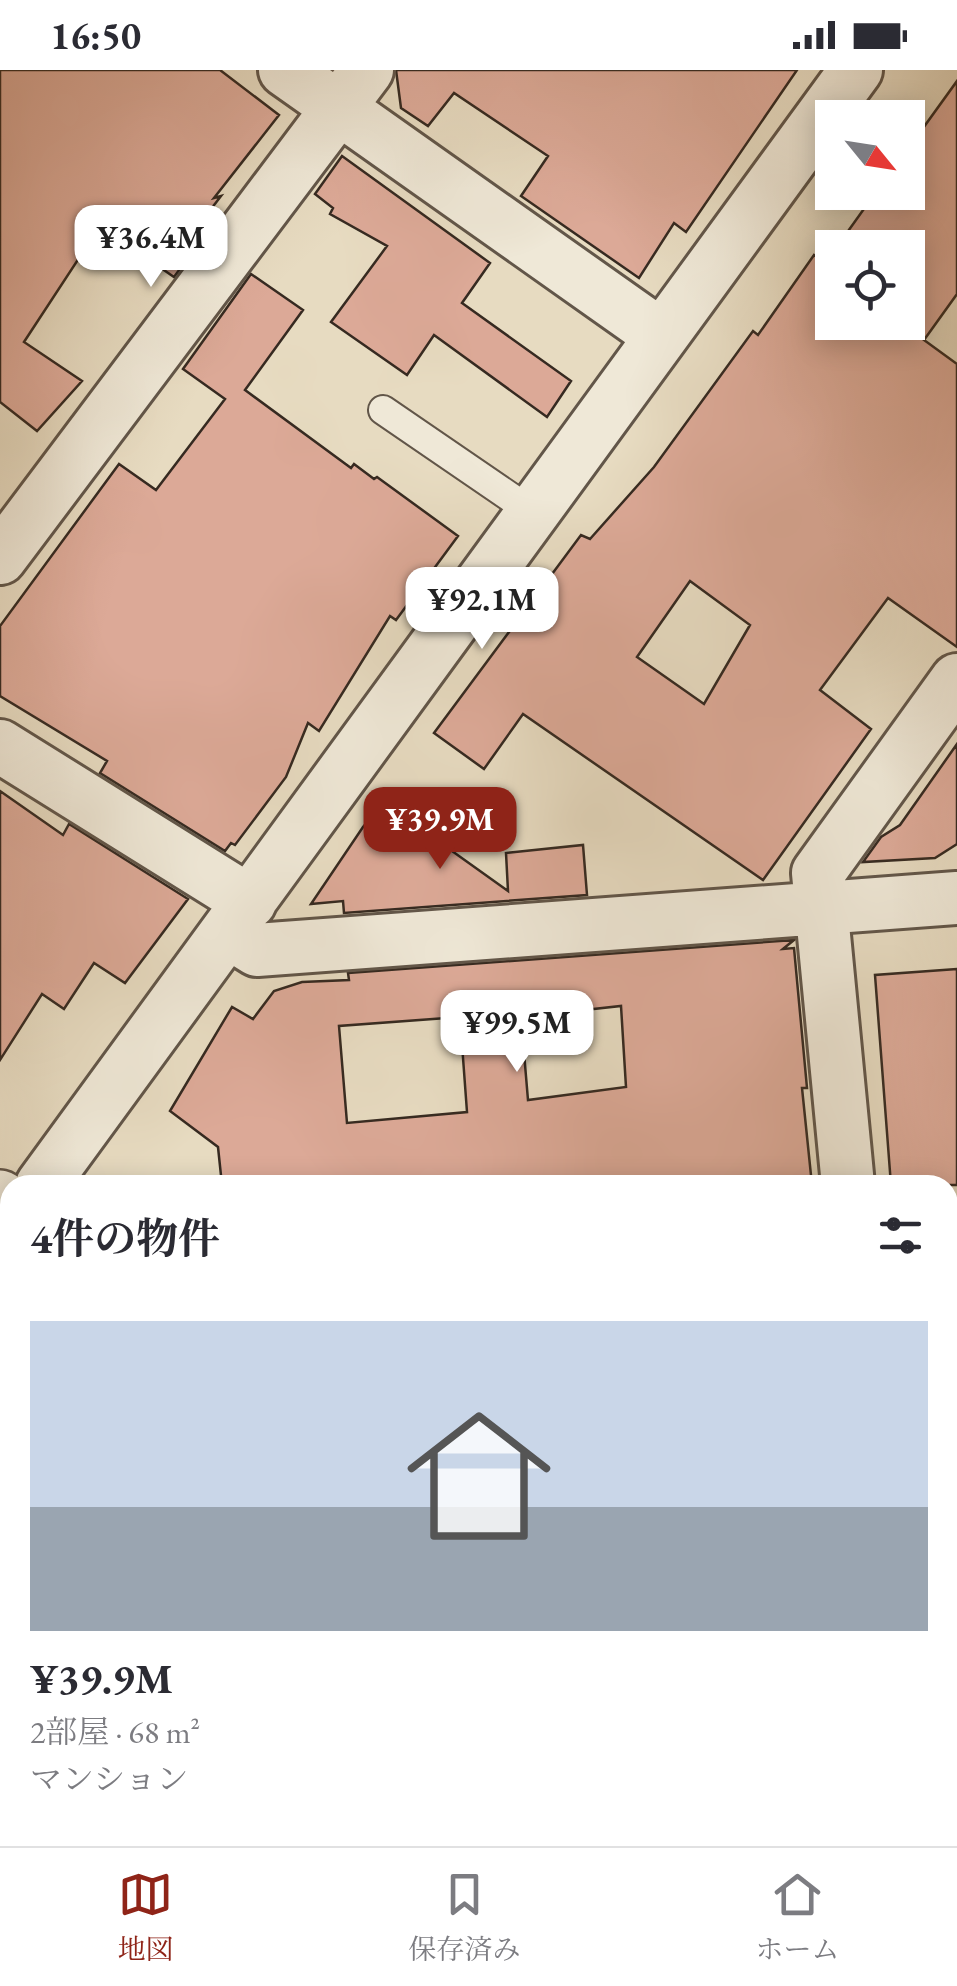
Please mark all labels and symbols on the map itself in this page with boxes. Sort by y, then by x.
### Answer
north arrow [815,100,925,210]
pin: ¥36.4M [70,205,232,290]
pin: ¥92.1M [401,567,563,652]
pin: ¥39.9M [359,787,521,872]
pin: ¥99.5M [436,990,598,1075]

